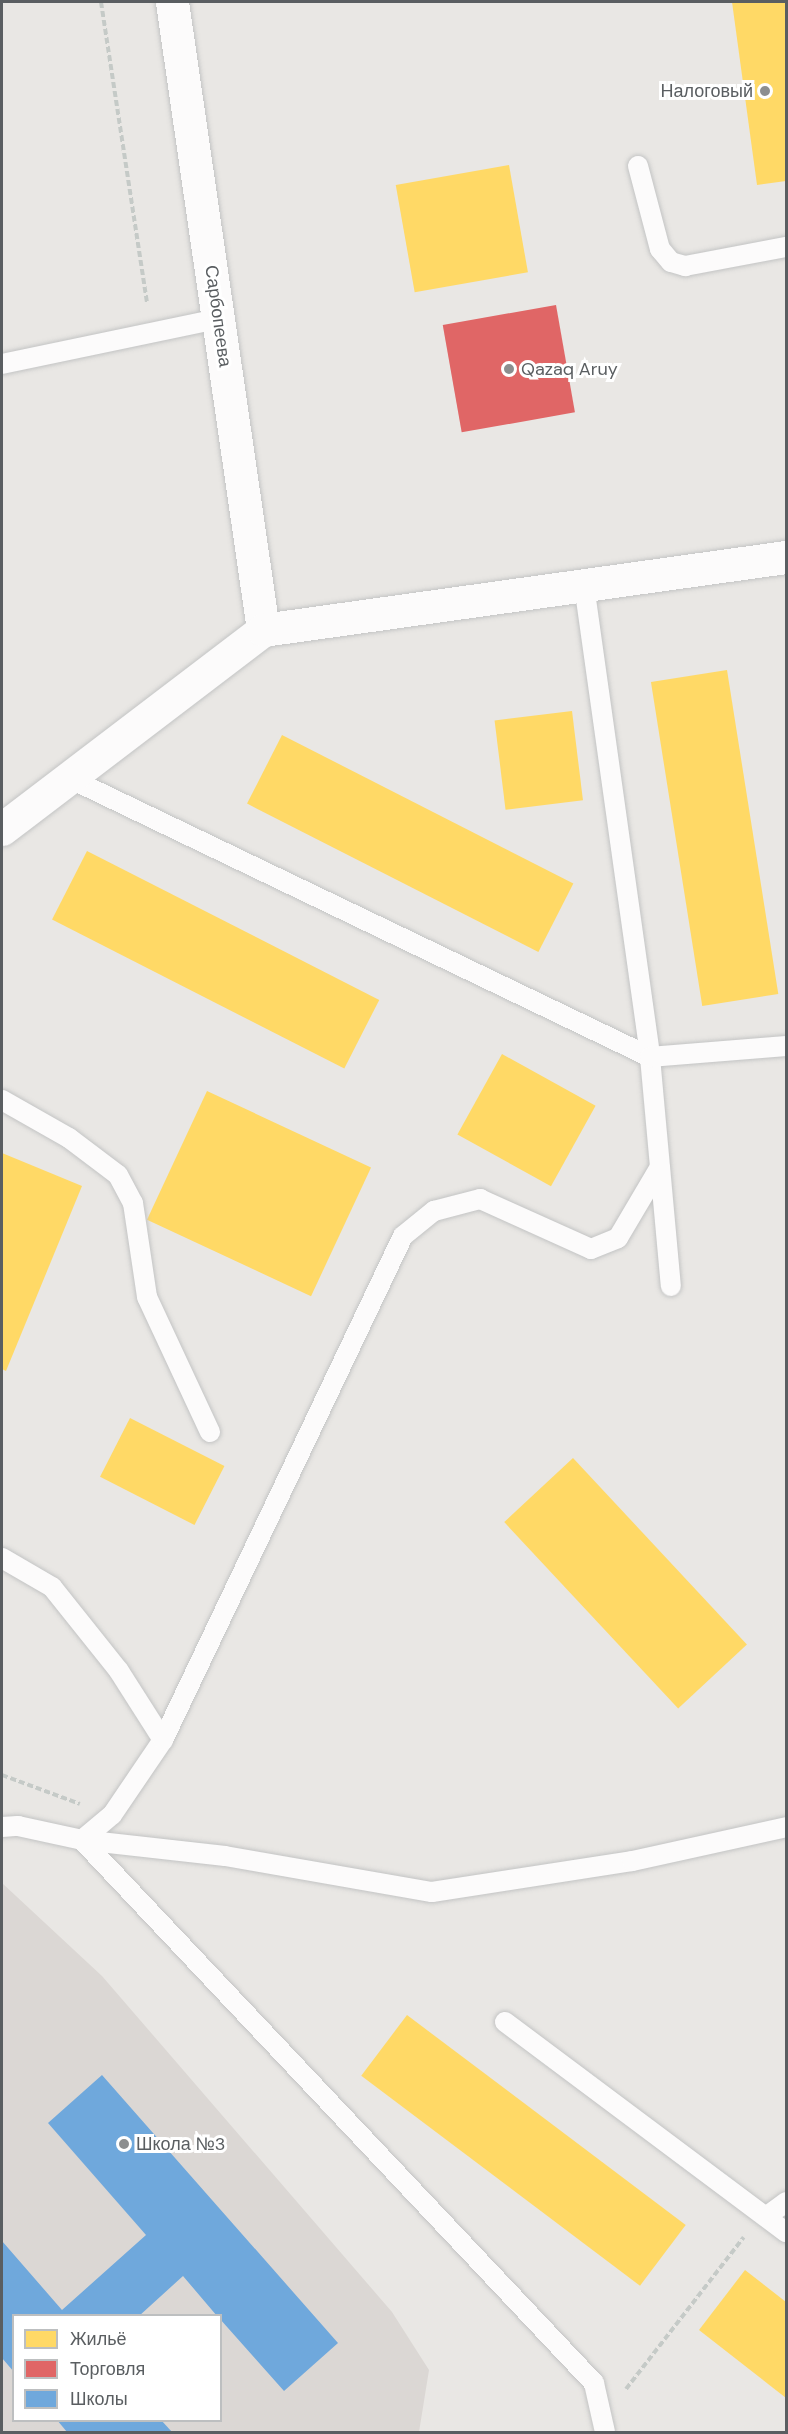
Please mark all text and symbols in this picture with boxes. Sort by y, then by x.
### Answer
place label: Налоговый [661,80,753,102]
marker: Налоговый [758,84,772,98]
street label: Сарбопеева [200,264,236,368]
place label: Qazaq Aruy [521,358,618,380]
marker: Qazaq Aruy [502,362,516,376]
place label: Школа №3 [136,2133,225,2155]
marker: Школа №3 [117,2137,131,2151]
legend [12,2314,222,2422]
text: Жильё [70,2327,127,2351]
text: Торговля [70,2357,145,2381]
text: Школы [70,2387,128,2411]

